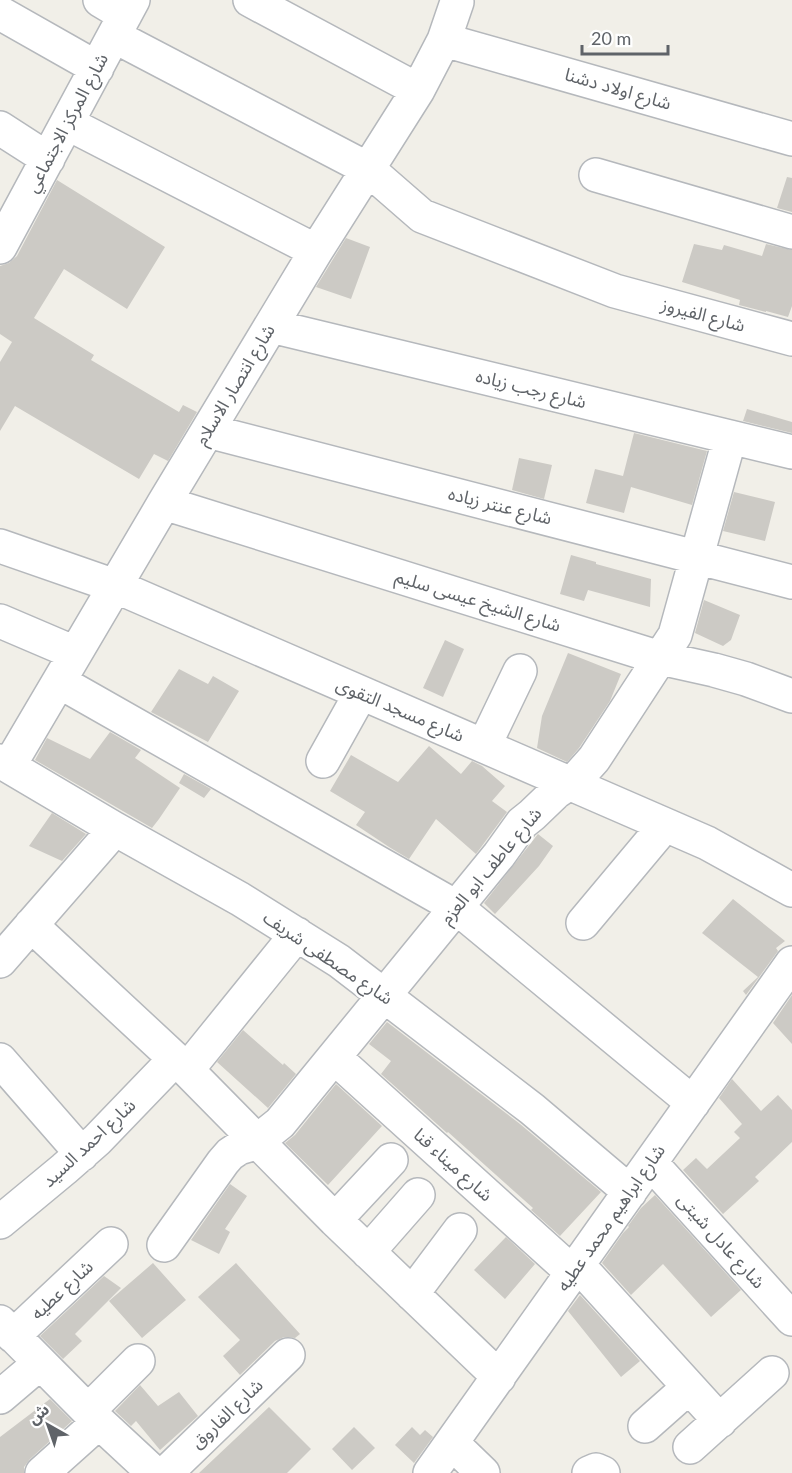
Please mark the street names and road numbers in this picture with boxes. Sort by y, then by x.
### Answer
street label: شارع المركز الاجتماعي [20,49,116,198]
street label: شارع اولاد دشنا [561,62,674,118]
street label: شارع الفيروز [657,292,748,340]
street label: شارع انتصار الاسلام [189,320,282,451]
street label: شارع رجب زياده [473,364,589,416]
street label: شارع عنتر زياده [445,482,554,532]
street label: شارع الشيخ عيسى سليم [392,564,564,640]
street label: شارع مسجد التقوى [332,672,468,750]
street label: شارع عاطف ابو العزم [435,802,549,931]
street label: شارع مصطفى شريف [257,906,398,1012]
street label: شارع احمد السيد [37,1093,142,1194]
street label: شارع ميناء قنا [407,1123,498,1208]
street label: شارع ابراهيم محمد عطيه [551,1140,672,1297]
street label: شارع عادل شيتى [670,1188,770,1295]
street label: شارع عطيه [26,1255,100,1326]
street label: شارع الفاروق [186,1374,270,1456]

